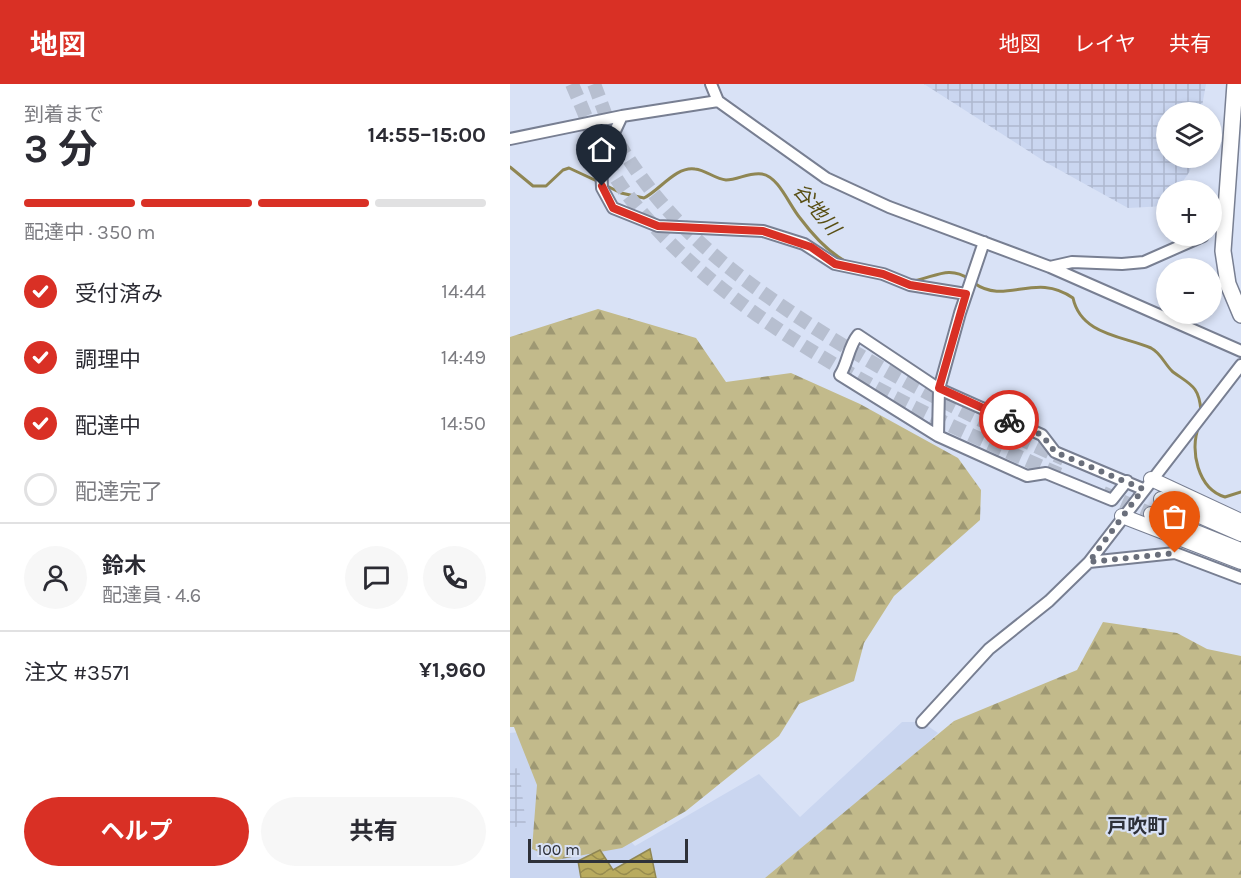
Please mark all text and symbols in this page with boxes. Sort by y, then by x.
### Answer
text: 地図 [30,28,86,61]
text: 地図 [999,32,1041,56]
text: レイヤ [1074,32,1136,56]
text: 共有 [1169,32,1211,56]
map controls [1156,102,1222,324]
button: layers [1156,102,1222,168]
text: 到着まで [24,103,104,126]
text: 14:55–15:00 [368,122,486,148]
pin [576,124,627,186]
text: 3 分 [24,126,97,172]
icon: home [585,133,618,166]
water label: 谷地川 [789,179,846,241]
button: + [1156,180,1222,246]
text: 配達中 · 350 m [24,221,156,244]
button: − [1156,258,1222,324]
icon: check [24,275,57,308]
text: 14:44 [441,280,486,303]
text: 受付済み [75,281,163,307]
icon: check [24,341,57,374]
text: 14:49 [441,346,486,369]
text: 調理中 [75,347,141,373]
courier [979,390,1039,450]
icon: bike [993,404,1026,437]
icon: check [24,407,57,440]
text: 14:50 [440,412,486,435]
text: 配達中 [75,413,141,439]
text: 配達完了 [75,479,163,505]
pin [1149,491,1200,553]
icon: bag [1158,500,1191,533]
button: person [24,546,87,609]
button: chat [345,546,408,609]
button: phone [423,546,486,609]
text: 鈴木 [102,553,146,579]
text: 配達員 · 4.6 [102,584,201,607]
text: ¥1,960 [419,657,486,683]
text: 注文 #3571 [24,660,130,686]
button: ヘルプ [24,797,249,866]
button: 共有 [261,797,486,866]
district label: 戸吹町 [1107,815,1167,838]
scale bar [528,836,688,864]
text: 100 m [537,840,580,859]

